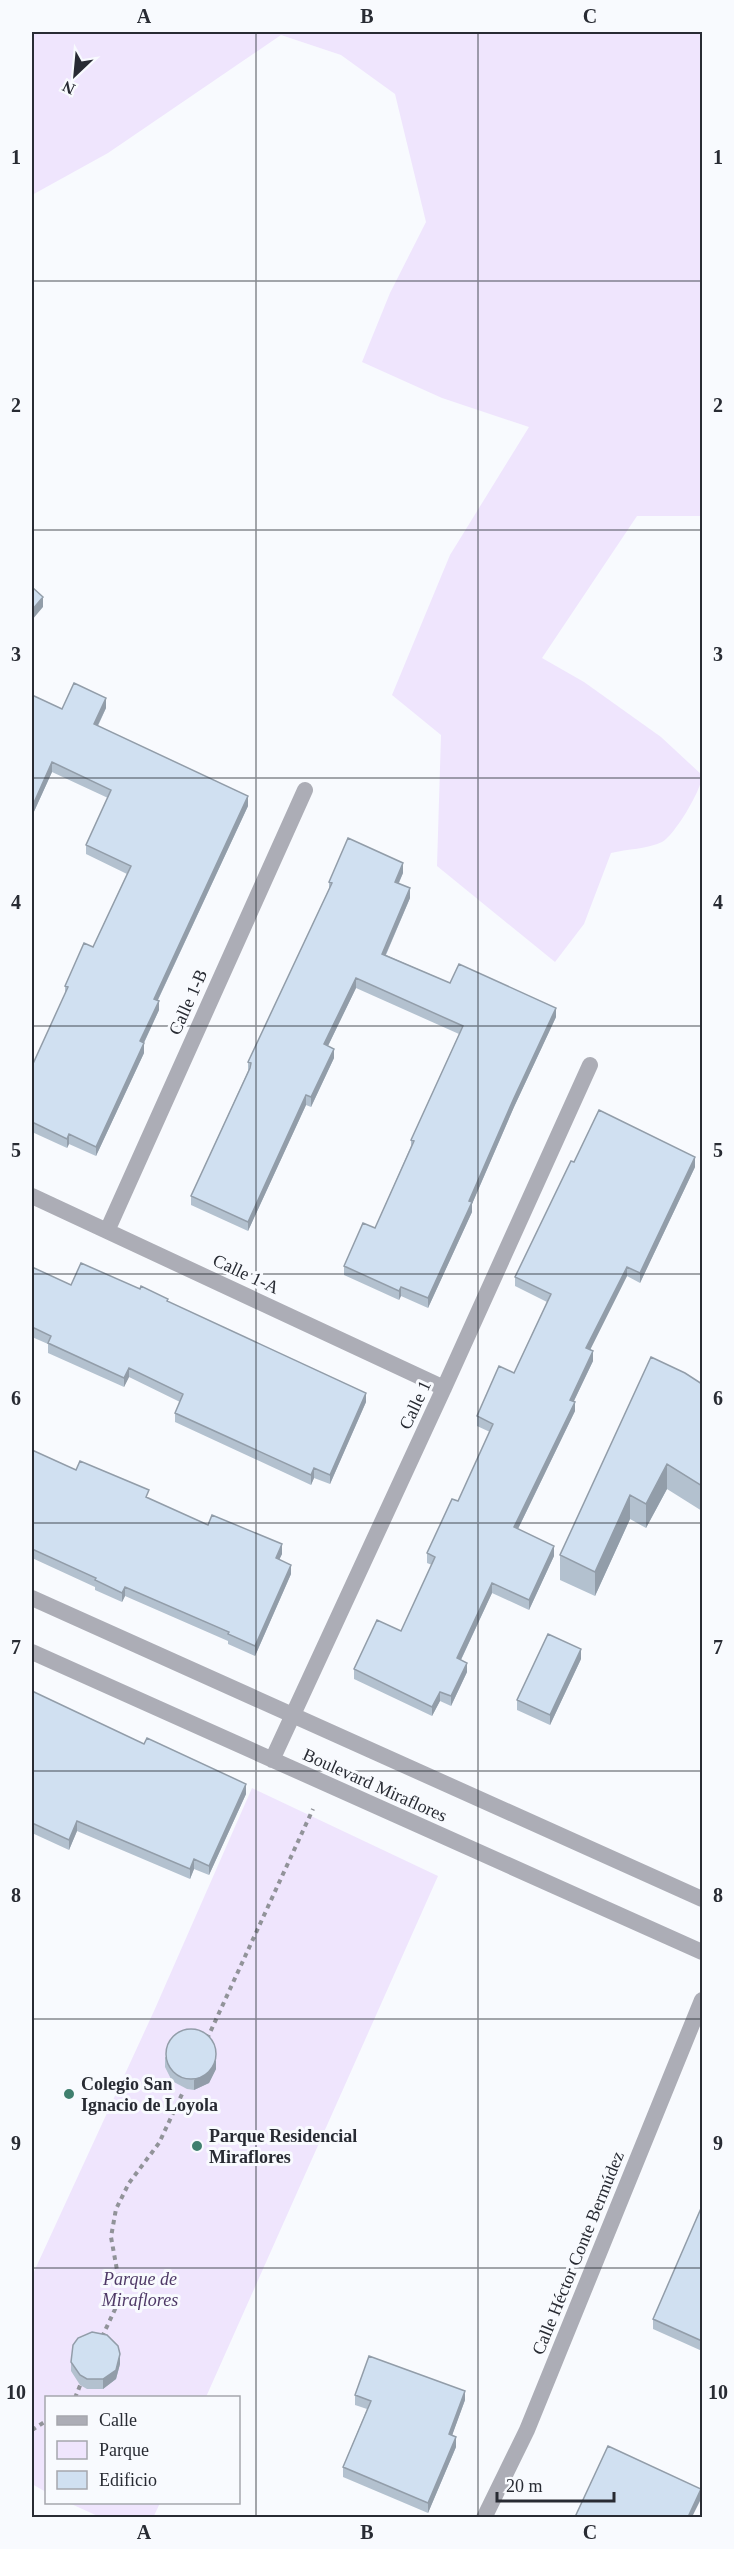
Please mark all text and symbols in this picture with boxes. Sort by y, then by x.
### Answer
text: A [137,5,152,27]
text: B [360,5,374,27]
text: C [583,5,597,27]
north arrow [45,45,105,105]
text: N [59,78,78,98]
text: 1 [11,146,21,168]
text: 1 [713,146,723,168]
text: 2 [11,394,21,416]
text: 2 [713,394,723,416]
text: 3 [11,643,21,665]
text: 3 [713,643,723,665]
text: 4 [11,891,21,913]
text: 4 [713,891,723,913]
street label: Calle 1-B [165,966,211,1038]
text: 5 [11,1139,21,1161]
text: 5 [713,1139,723,1161]
street label: Calle 1-A [210,1250,282,1298]
street label: Calle 1 [395,1377,435,1433]
text: 6 [11,1387,21,1409]
text: 6 [713,1387,723,1409]
text: 7 [11,1636,21,1658]
text: 7 [713,1636,723,1658]
street label: Boulevard Miraflores [300,1744,450,1826]
text: 8 [11,1884,21,1906]
text: 8 [713,1884,723,1906]
place label: Colegio San Ignacio de Loyola [81,2074,218,2115]
marker: Colegio San Ignacio de Loyola [62,2087,76,2101]
place label: Parque Residencial Miraflores [209,2126,357,2167]
text: 9 [11,2132,21,2154]
text: 9 [713,2132,723,2154]
marker: Parque Residencial Miraflores [190,2139,204,2153]
street label: Calle Héctor Conte Bermúdez [528,2148,628,2358]
park label: Parque de Miraflores [101,2269,178,2310]
text: 10 [6,2381,26,2403]
text: 10 [708,2381,728,2403]
legend [45,2396,240,2504]
text: Calle [99,2410,137,2430]
text: Parque [99,2440,149,2460]
scale bar [497,2465,614,2503]
text: Edificio [99,2470,157,2490]
text: 20 m [506,2476,543,2496]
text: A [137,2521,152,2543]
text: B [360,2521,374,2543]
text: C [583,2521,597,2543]

